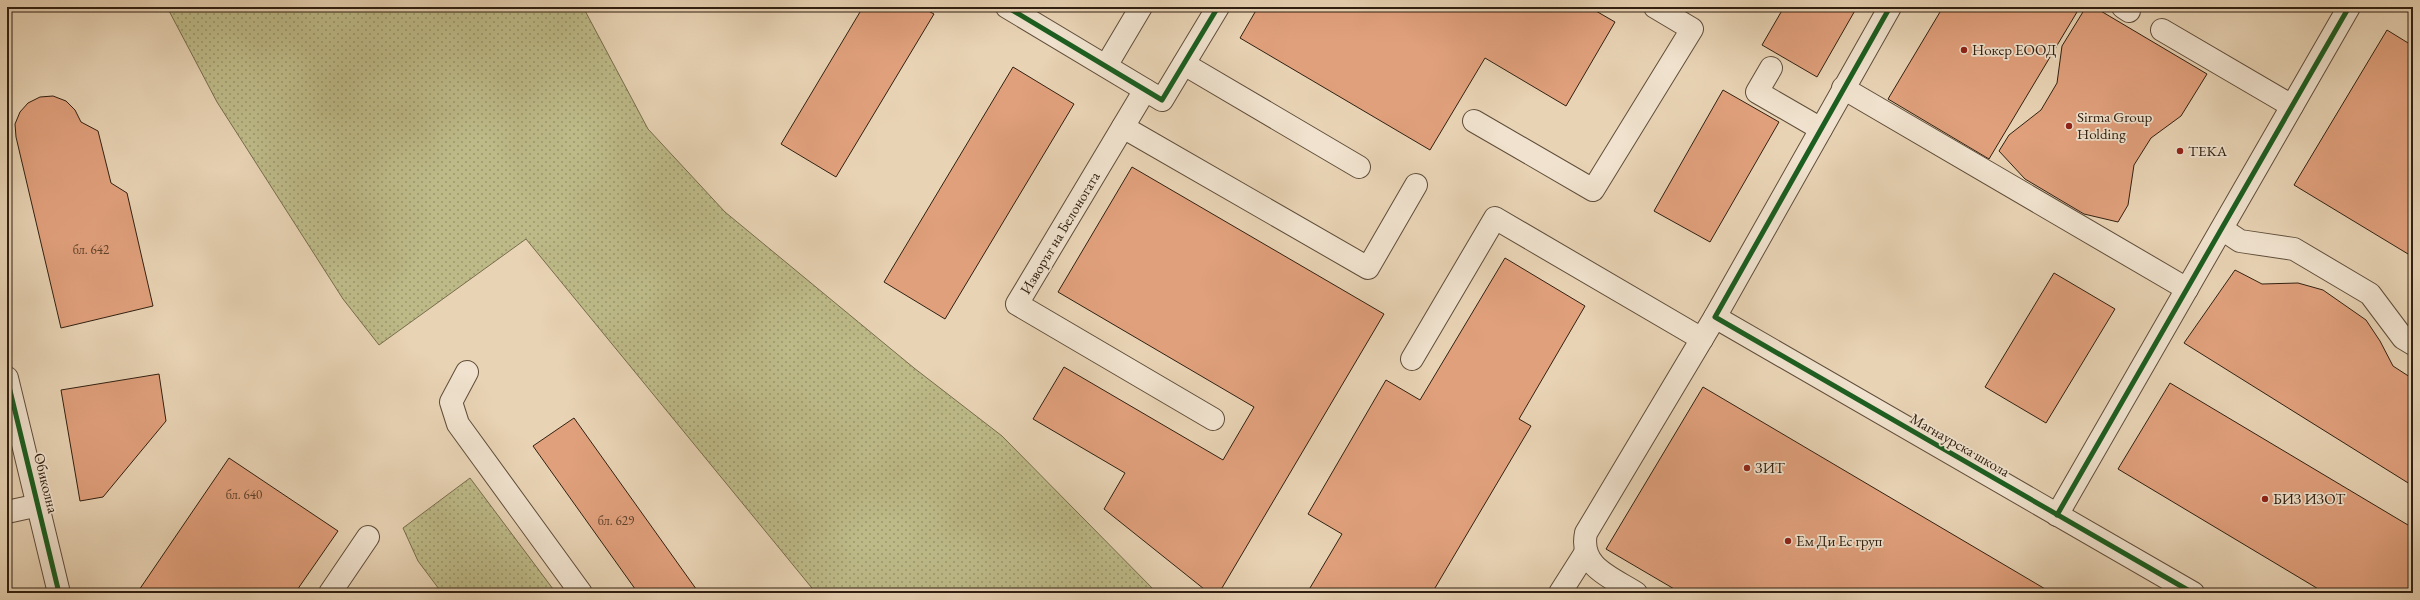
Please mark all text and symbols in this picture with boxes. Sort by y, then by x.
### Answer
place label: Нокер ЕООД [1972,40,2057,59]
marker: Нокер ЕООД [1959,45,1969,55]
place label: Sirma Group Holding [2077,107,2153,143]
marker: Sirma Group Holding [2064,121,2074,131]
place label: TEKA [2188,141,2228,160]
marker: TEKA [2175,146,2185,156]
street label: Изворът на Белоногата [1015,168,1104,298]
house number: бл. 642 [73,241,110,258]
street label: Магнаурска школа [1907,408,2013,481]
street label: Обиколна [30,451,63,515]
place label: ЗИТ [1755,458,1786,477]
marker: ЗИТ [1742,463,1752,473]
house number: бл. 640 [226,486,262,503]
place label: БИЗ ИЗОТ [2273,489,2346,508]
marker: БИЗ ИЗОТ [2260,494,2270,504]
house number: бл. 629 [598,512,635,529]
place label: Ем Ди Ес груп [1796,531,1883,550]
marker: Ем Ди Ес груп [1783,536,1793,546]

